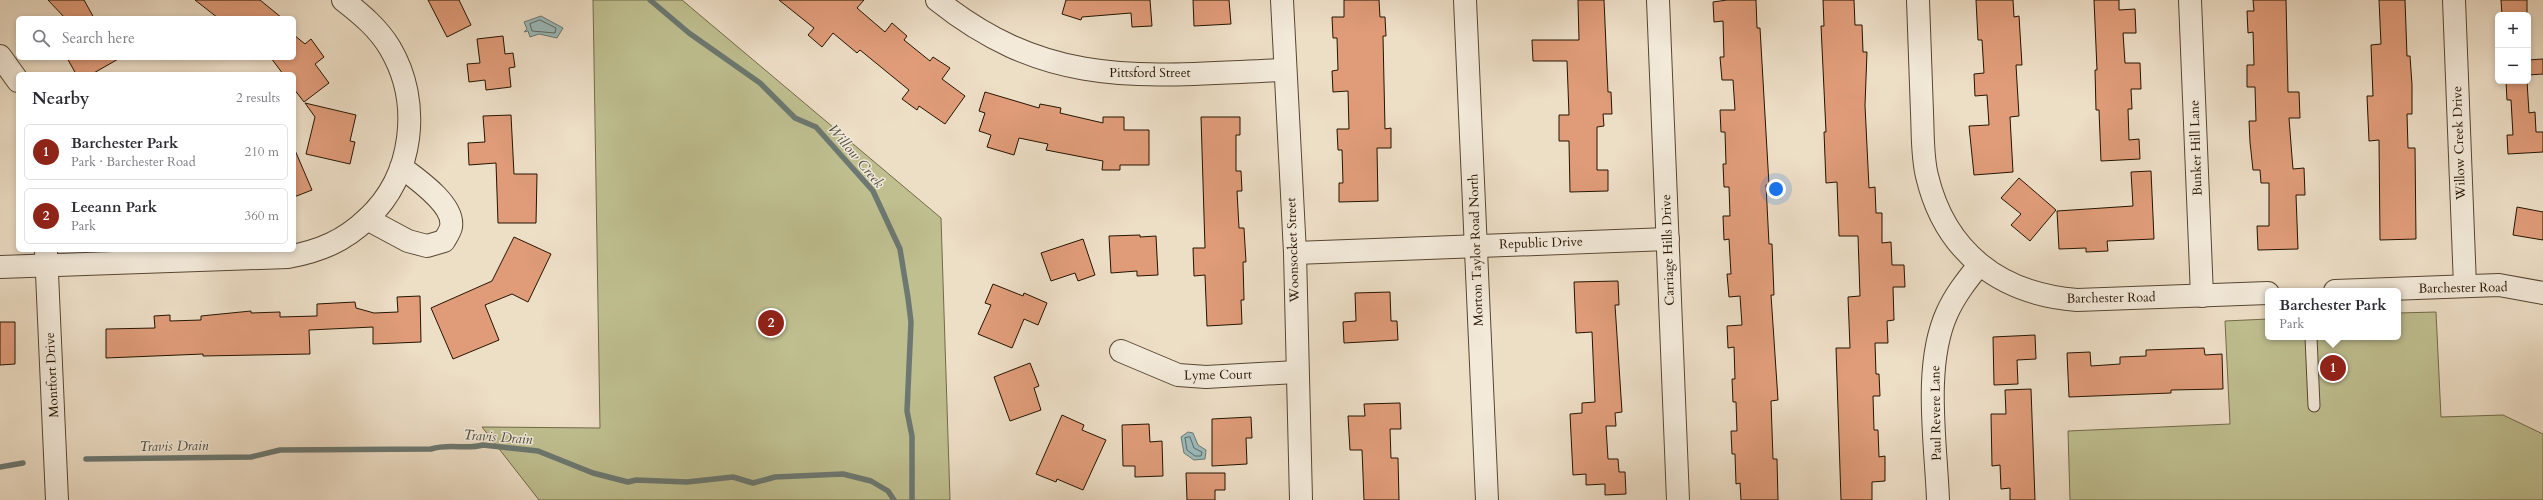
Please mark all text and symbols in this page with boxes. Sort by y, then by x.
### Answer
map controls [2495,12,2531,84]
button: + [2495,12,2531,48]
search box [16,16,296,60]
icon: search [30,27,52,49]
text: Search here [62,28,135,48]
button: − [2495,48,2531,84]
street label: Pittsford Street [1109,64,1191,82]
street label: Willow Creek Drive [2448,86,2470,201]
text: Nearby [32,87,89,110]
text: 2 results [236,89,280,107]
street label: Bunker Hill Lane [2185,100,2207,196]
water label: Willow Creek [824,120,888,192]
text: Barchester Park [71,133,178,153]
text: 1 [43,143,49,161]
text: 210 m [245,143,279,161]
text: Park · Barchester Road [71,153,196,171]
street label: Morton Taylor Road North [1464,173,1488,327]
your location [1766,179,1786,199]
street label: Carriage Hills Drive [1657,194,1679,306]
text: Leeann Park [71,197,157,217]
street label: Woonsocket Street [1282,197,1304,304]
text: 2 [43,207,49,225]
text: 360 m [245,207,279,225]
text: Park [71,217,96,235]
street label: Republic Drive [1499,233,1583,253]
street label: Barchester Road [2418,278,2508,298]
street label: Barchester Road [2066,288,2156,308]
popup [2265,288,2401,340]
text: Barchester Park [2279,295,2387,315]
pin: 2 [758,308,784,338]
text: Park [2279,315,2304,333]
street label: Montfort Drive [41,332,63,418]
pin: 1 [2320,353,2346,383]
street label: Lyme Court [1184,365,1252,385]
street label: Paul Revere Lane [1926,365,1946,461]
water label: Travis Drain [463,425,533,449]
water label: Travis Drain [139,436,209,456]

